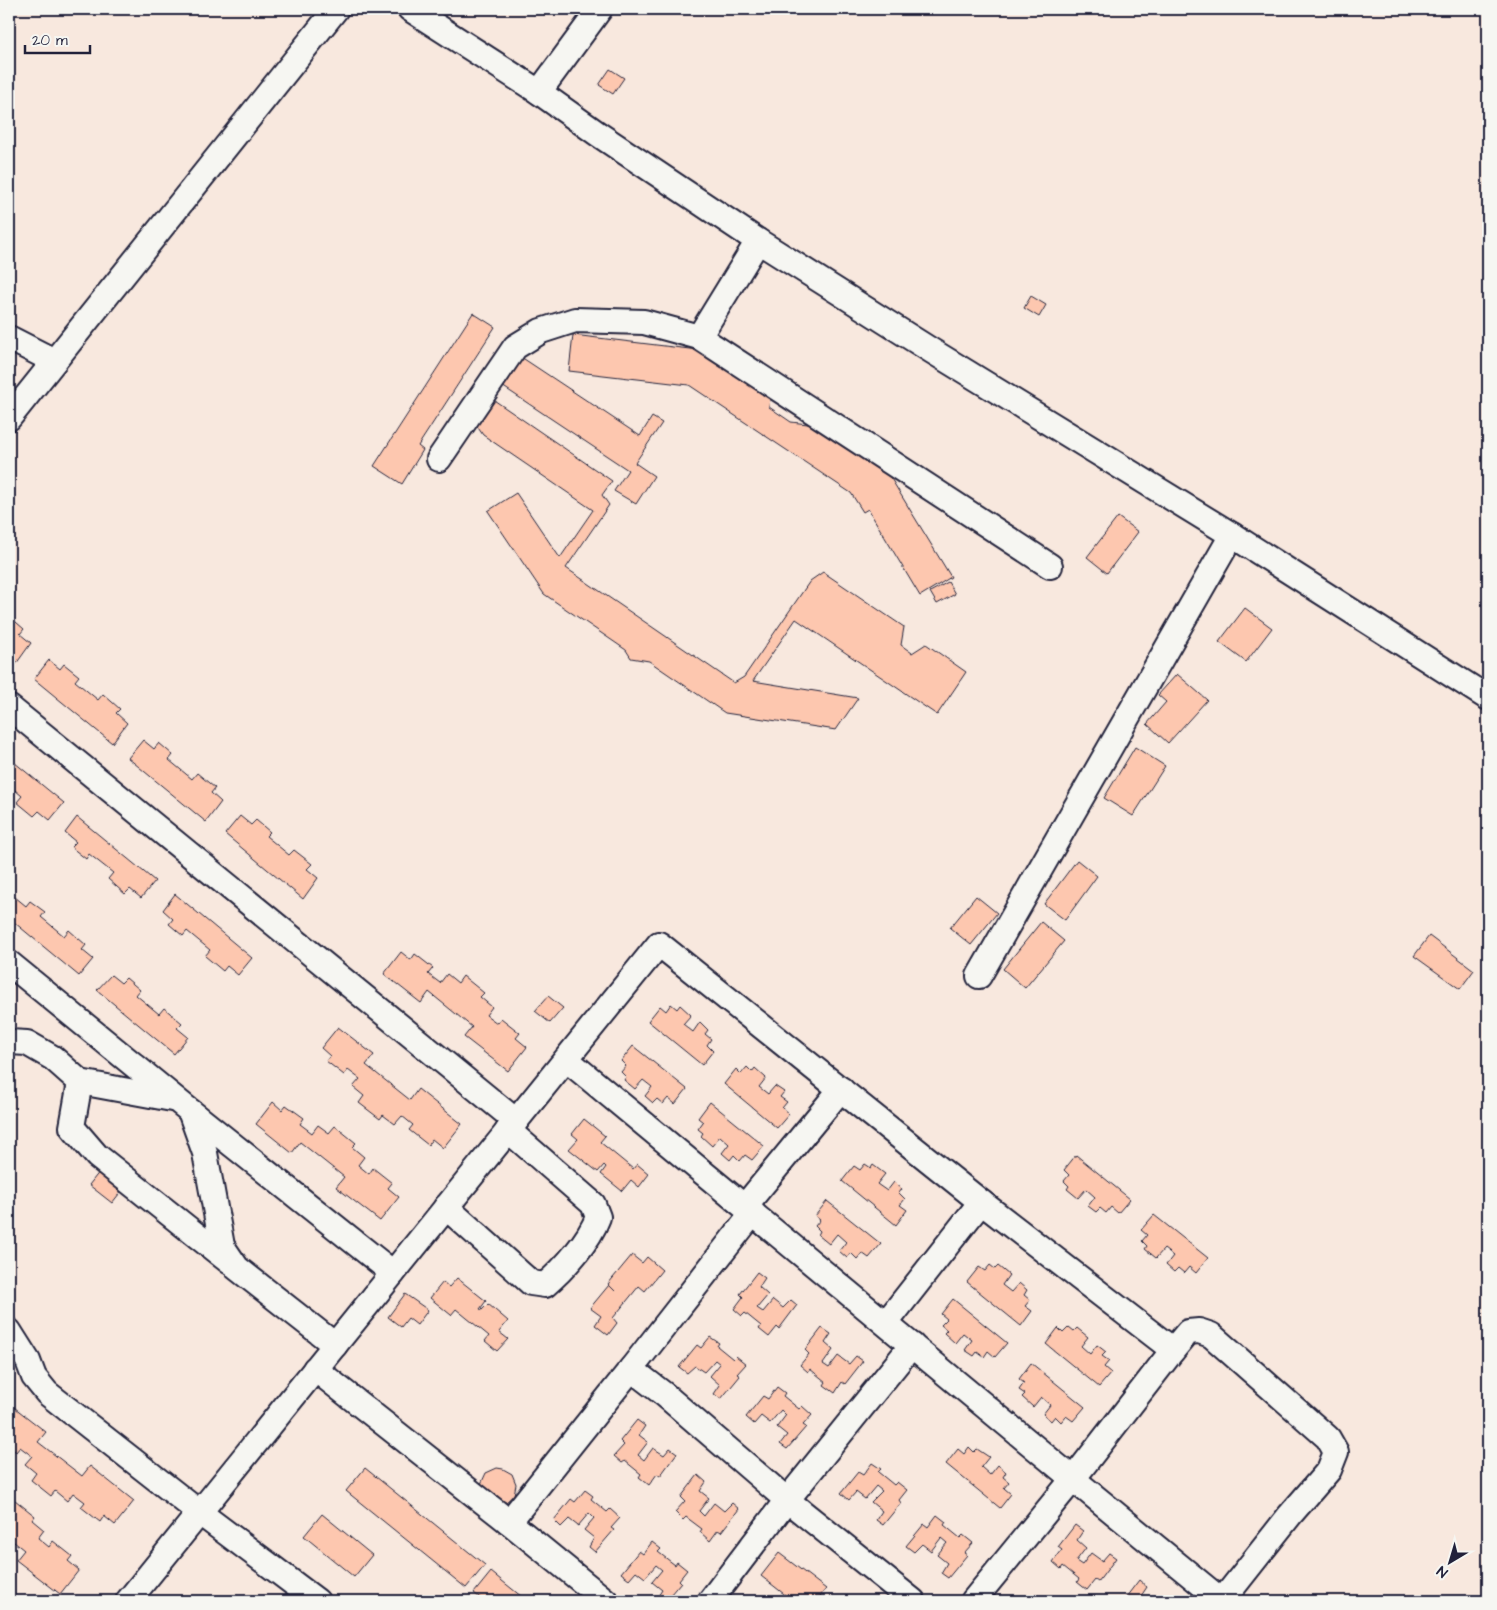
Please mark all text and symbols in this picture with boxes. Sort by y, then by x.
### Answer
scale bar [25,22,90,54]
text: 20 m [32,30,68,51]
north arrow [1424,1538,1474,1588]
text: N [1433,1561,1452,1582]

